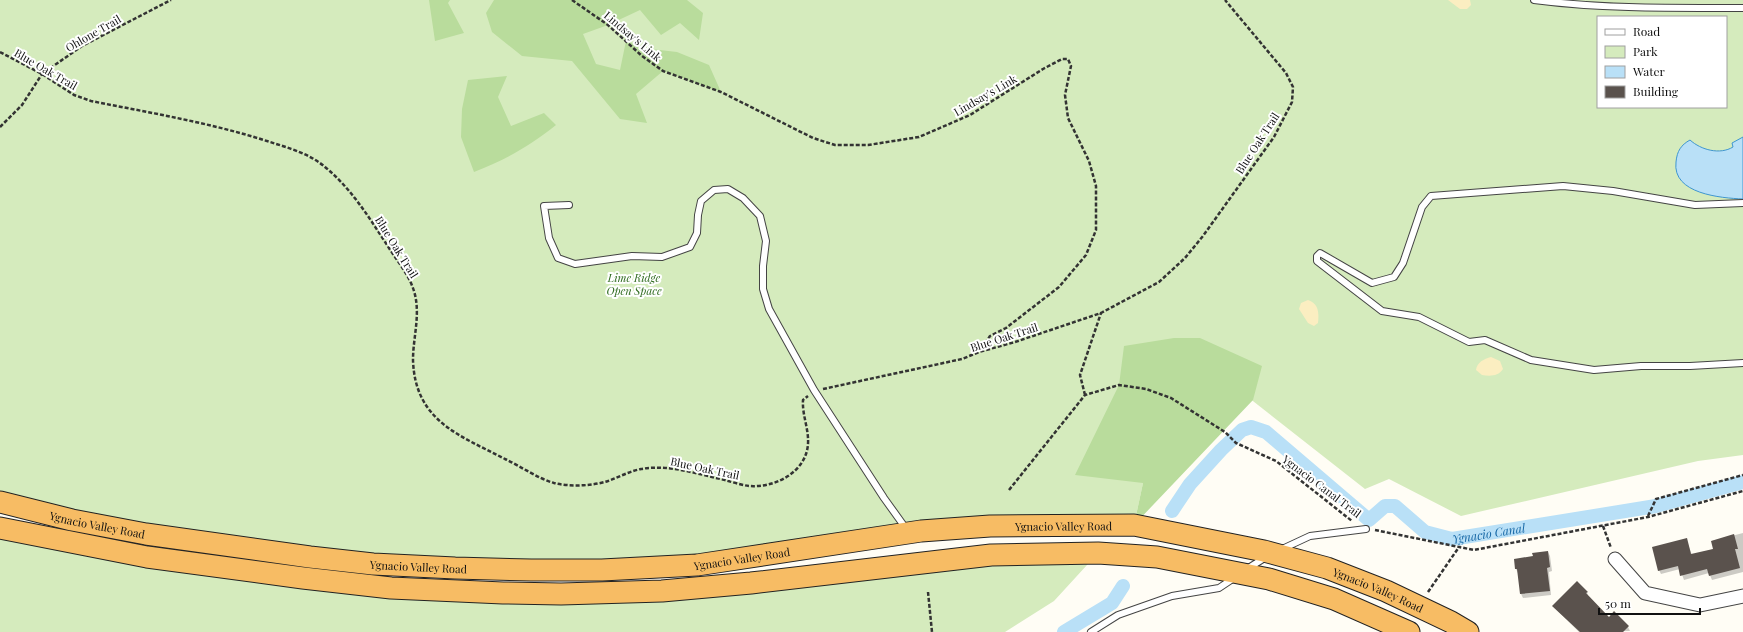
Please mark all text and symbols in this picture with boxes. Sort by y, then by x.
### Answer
street label: Lindsay's Link [601,8,665,64]
street label: Ohlone Trail [63,11,123,55]
legend [1597,16,1727,108]
text: Road [1633,23,1660,39]
text: Park [1633,43,1658,59]
street label: Blue Oak Trail [12,45,80,93]
text: Water [1632,63,1666,79]
street label: Lindsay's Link [951,71,1019,119]
text: Building [1633,83,1679,99]
street label: Blue Oak Trail [1232,109,1282,177]
street label: Blue Oak Trail [372,213,422,281]
park label: Lime Ridge Open Space [606,270,662,298]
street label: Blue Oak Trail [968,319,1040,355]
street label: Ygnacio Canal Trail [1279,451,1365,521]
street label: Blue Oak Trail [669,453,741,483]
street label: Ygnacio Valley Road [47,507,147,541]
street label: Ygnacio Valley Road [1014,518,1113,533]
water label: Ygnacio Canal [1451,519,1527,547]
street label: Ygnacio Valley Road [692,543,791,573]
street label: Ygnacio Valley Road [368,556,468,576]
street label: Ygnacio Valley Road [1330,563,1427,616]
scale bar [1599,590,1700,616]
text: 50 m [1605,595,1631,611]

